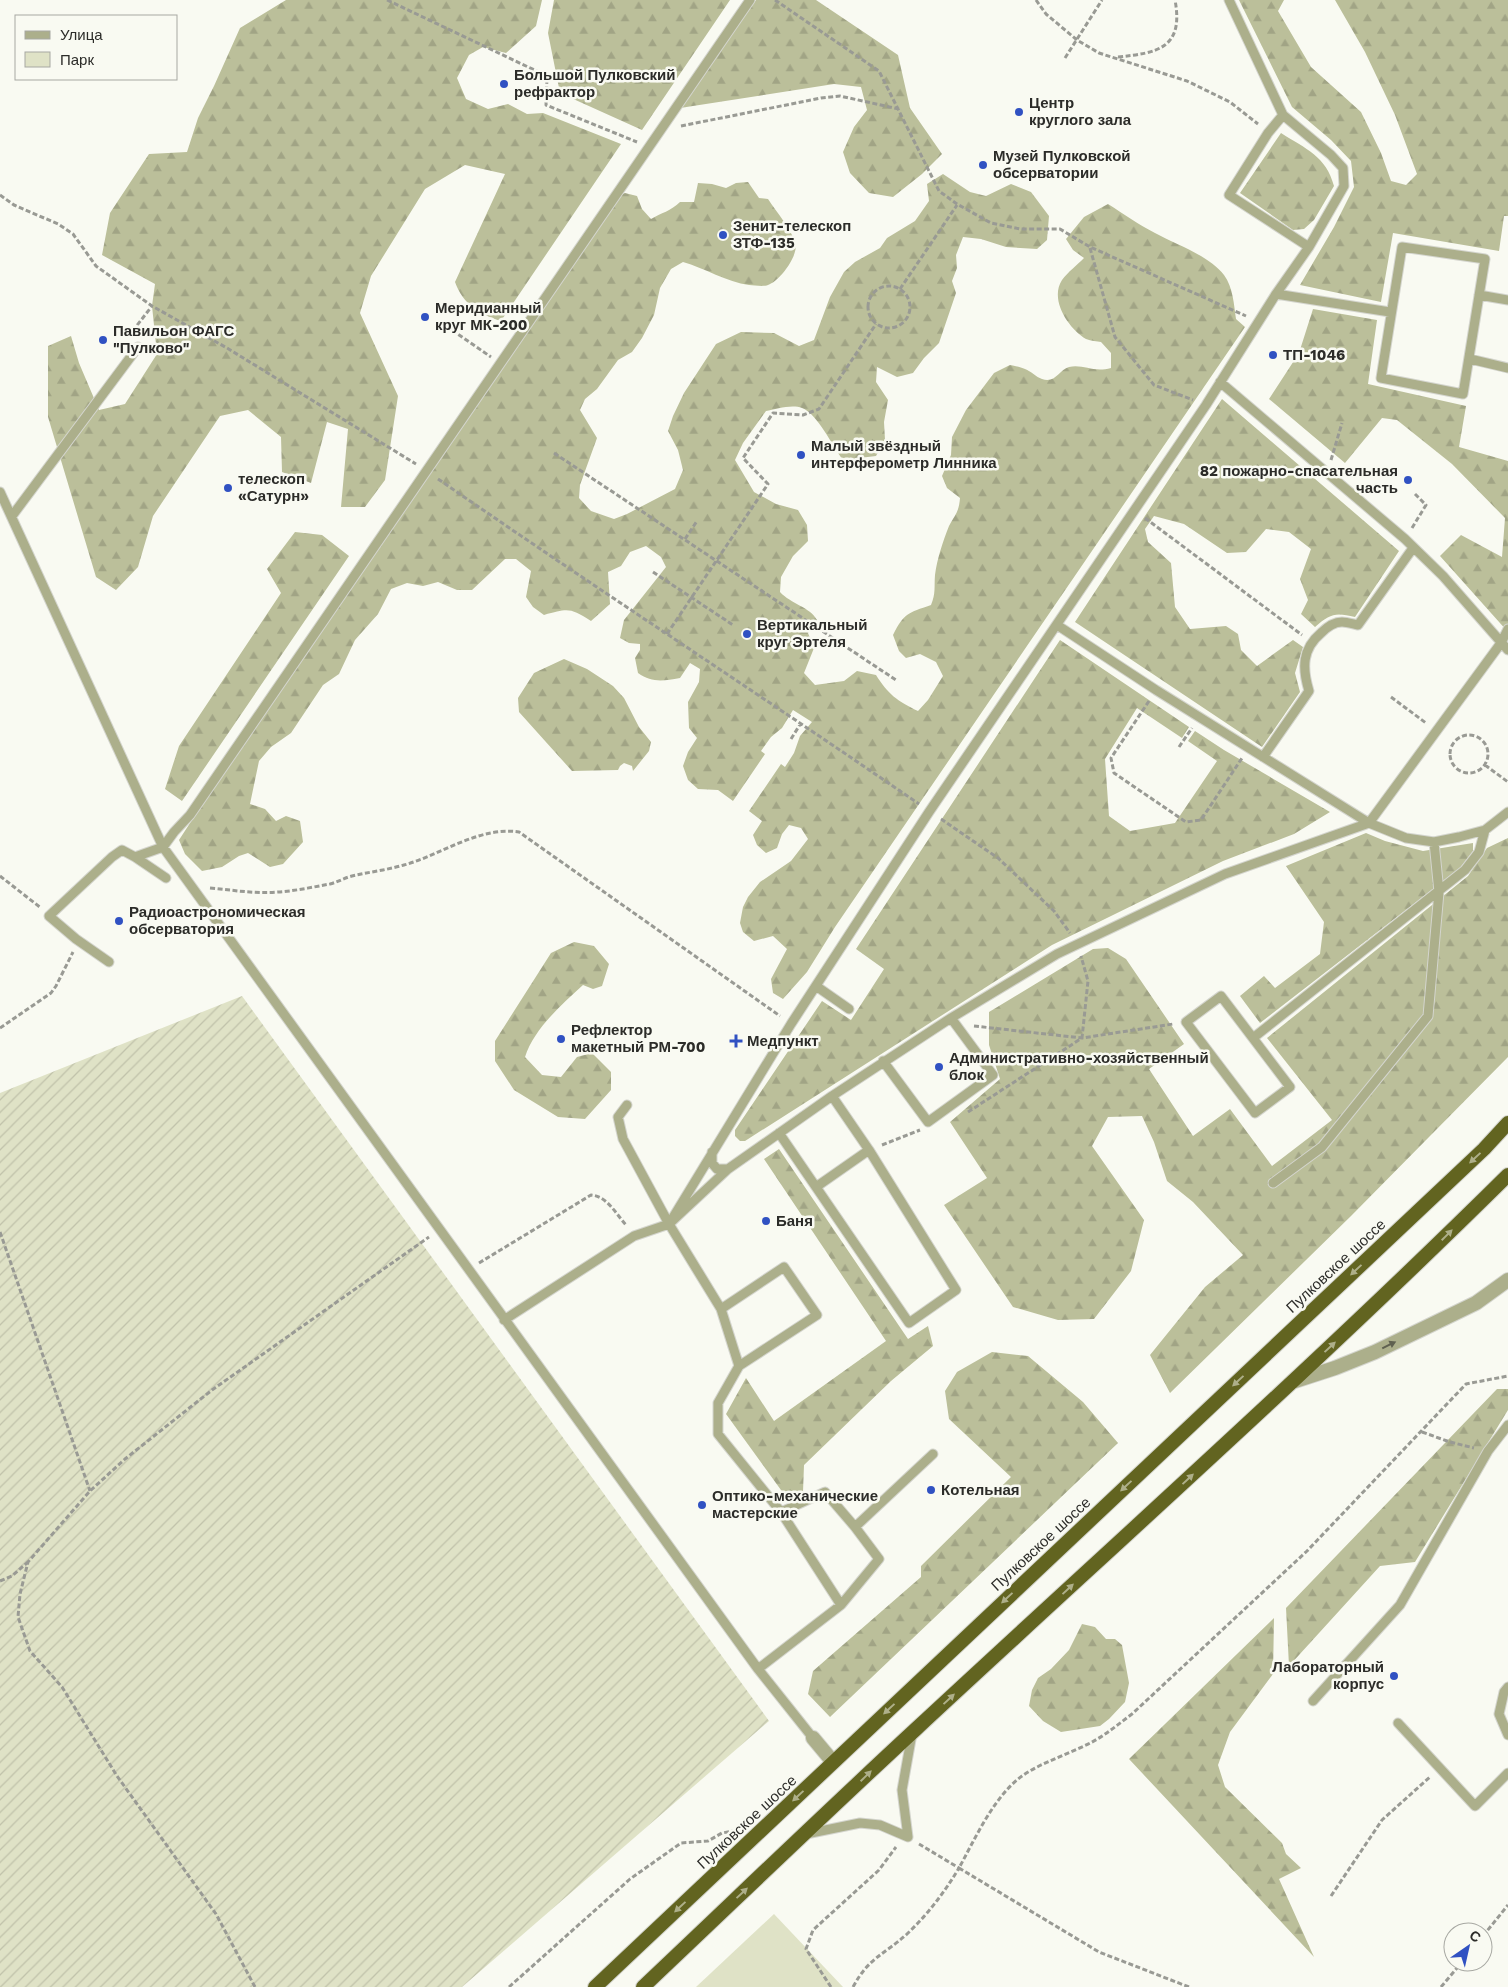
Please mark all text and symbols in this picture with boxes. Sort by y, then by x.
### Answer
legend [15,15,178,80]
text: Улица [60,26,103,44]
text: Парк [60,51,94,69]
place label: Большой Пулковский рефрактор [514,66,676,101]
marker: Большой Пулковский рефрактор [498,78,510,90]
place label: Центр круглого зала [1029,94,1132,129]
marker: Центр круглого зала [1013,106,1025,118]
place label: Музей Пулковской обсерватории [993,147,1131,182]
marker: Музей Пулковской обсерватории [977,159,989,171]
place label: Зенит-телескоп ЗТФ-135 [733,217,851,252]
marker: Зенит-телескоп ЗТФ-135 [717,229,729,241]
place label: Меридианный круг МК-200 [435,299,541,334]
marker: Меридианный круг МК-200 [419,311,431,323]
place label: Павильон ФАГС "Пулково" [113,322,234,357]
marker: Павильон ФАГС "Пулково" [97,334,109,346]
place label: ТП-1046 [1283,346,1345,364]
marker: ТП-1046 [1267,349,1279,361]
place label: Малый звёздный интерферометр Линника [811,437,997,472]
marker: Малый звёздный интерферометр Линника [795,449,807,461]
place label: 82 пожарно-спасательная часть [1200,462,1398,497]
place label: телескоп «Сатурн» [238,470,309,505]
marker: 82 пожарно-спасательная часть [1402,474,1414,486]
marker: телескоп «Сатурн» [222,482,234,494]
place label: Вертикальный круг Эртеля [757,616,867,651]
marker: Вертикальный круг Эртеля [741,628,753,640]
place label: Радиоастрономическая обсерватория [129,903,306,938]
marker: Радиоастрономическая обсерватория [113,915,125,927]
place label: Рефлектор макетный РМ-700 [571,1021,705,1056]
place label: Медпункт [747,1032,819,1050]
marker: Рефлектор макетный РМ-700 [555,1033,567,1045]
marker: Медпункт [729,1034,743,1048]
place label: Административно-хозяйственный блок [949,1049,1209,1084]
marker: Административно-хозяйственный блок [933,1061,945,1073]
one-way arrow [1469,1152,1481,1164]
place label: Баня [776,1212,813,1230]
marker: Баня [760,1215,772,1227]
street label: Пулковское шоссе [1283,1215,1389,1317]
one-way arrow [1441,1229,1453,1241]
one-way arrow [1351,1264,1363,1276]
one-way arrow [1324,1341,1336,1353]
one-way arrow [1382,1341,1396,1349]
one-way arrow [1232,1375,1244,1387]
one-way arrow [1181,1473,1193,1485]
one-way arrow [1120,1480,1132,1492]
place label: Котельная [941,1481,1020,1499]
marker: Котельная [925,1484,937,1496]
place label: Оптико-механические мастерские [712,1487,878,1522]
street label: Пулковское шоссе [988,1493,1094,1595]
marker: Оптико-механические мастерские [696,1499,708,1511]
one-way arrow [1062,1583,1074,1595]
one-way arrow [1002,1592,1014,1604]
place label: Лабораторный корпус [1272,1658,1384,1693]
marker: Лабораторный корпус [1388,1670,1400,1682]
one-way arrow [942,1693,955,1704]
one-way arrow [884,1703,896,1715]
one-way arrow [859,1770,871,1782]
street label: Пулковское шоссе [694,1771,800,1873]
one-way arrow [792,1790,804,1802]
one-way arrow [735,1888,747,1900]
one-way arrow [674,1901,686,1913]
north arrow [1443,1922,1493,1972]
text: С [1467,1927,1484,1946]

